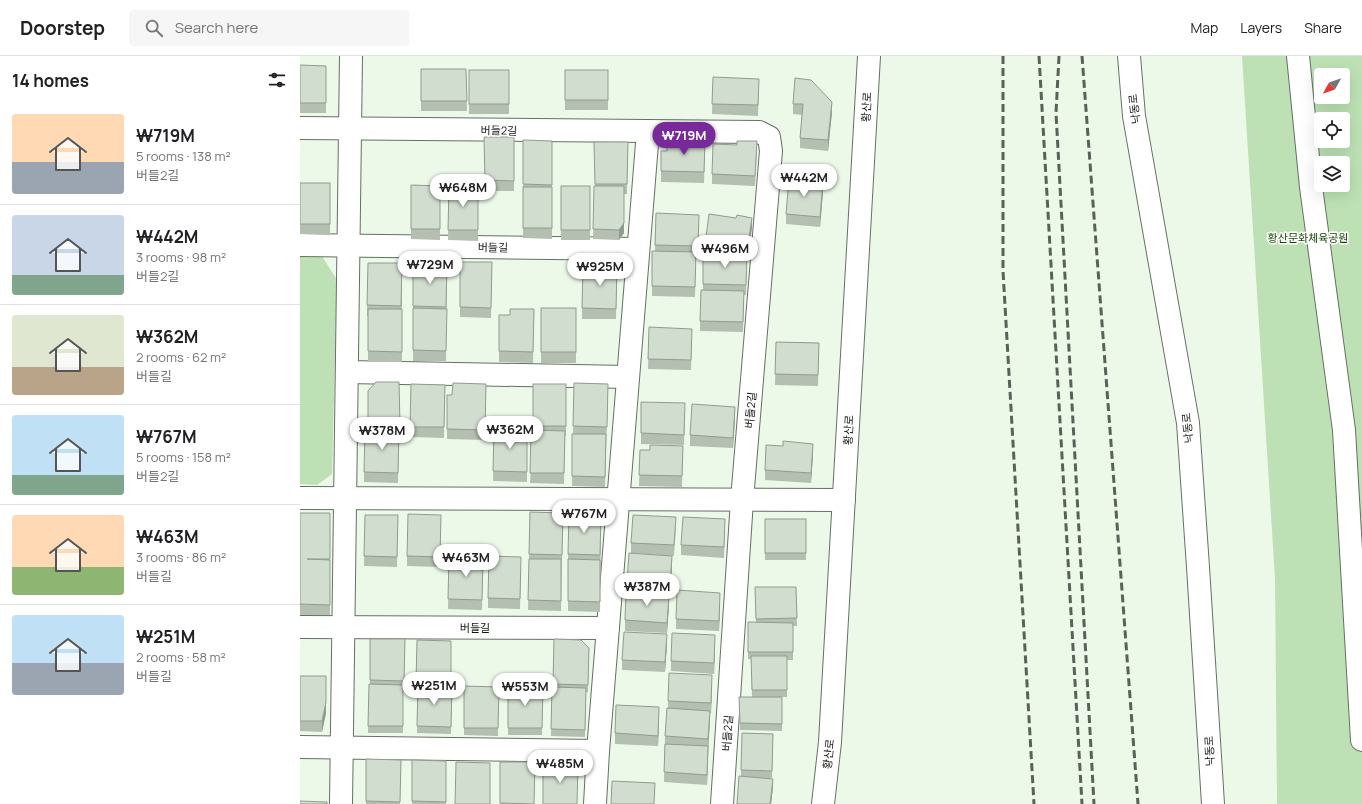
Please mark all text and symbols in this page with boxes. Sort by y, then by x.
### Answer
search box [129,10,409,46]
text: Doorstep [20,15,105,41]
icon: search [143,17,165,39]
text: Search here [175,17,258,38]
text: Map [1190,18,1218,37]
text: Layers [1240,18,1282,37]
text: Share [1304,18,1342,37]
north arrow [1314,68,1350,104]
map controls [1314,68,1350,192]
text: 14 homes [12,69,89,92]
icon: filters [266,69,288,91]
street label: 황산로 [858,91,874,123]
street label: 낙동로 [1125,93,1143,125]
button: locate [1314,112,1350,148]
street label: 버들2길 [481,122,517,138]
pin: ₩719M [656,122,712,156]
text: ₩719M [136,124,195,147]
text: ₩719M [662,126,707,144]
icon: home [44,130,92,178]
text: 5 rooms · 138 m² [136,147,231,165]
button: layers [1314,156,1350,192]
pin: ₩442M [776,164,832,198]
text: 버들2길 [136,166,179,184]
text: ₩442M [780,168,828,186]
pin: ₩648M [435,174,491,208]
text: ₩648M [439,178,487,196]
text: ₩442M [136,225,198,248]
park label: 황산문화체육공원 [1268,230,1348,245]
icon: home [44,231,92,279]
pin: ₩496M [697,235,753,269]
street label: 버들길 [478,239,508,255]
text: ₩496M [701,239,749,257]
text: 3 rooms · 98 m² [136,248,226,266]
pin: ₩729M [402,251,458,285]
pin: ₩925M [572,253,628,287]
text: ₩729M [406,255,454,273]
text: ₩925M [576,257,624,275]
text: 버들2길 [136,267,179,285]
text: ₩362M [136,325,198,348]
icon: home [44,331,92,379]
text: 2 rooms · 62 m² [136,348,226,366]
text: 버들길 [136,367,172,385]
street label: 버들2길 [741,391,759,429]
street label: 낙동로 [1178,412,1196,444]
street label: 황산로 [840,414,856,446]
pin: ₩362M [482,416,538,450]
pin: ₩378M [354,417,410,451]
text: ₩362M [486,420,534,438]
text: ₩378M [359,421,405,439]
text: ₩767M [136,425,196,448]
icon: home [44,431,92,479]
text: 5 rooms · 158 m² [136,448,231,466]
text: 버들2길 [136,467,179,485]
pin: ₩767M [556,500,612,534]
text: ₩767M [561,504,607,522]
text: ₩463M [136,525,199,548]
icon: home [44,531,92,579]
pin: ₩463M [438,544,494,578]
text: 3 rooms · 86 m² [136,548,226,566]
text: ₩463M [442,548,490,566]
text: 버들길 [136,567,172,585]
pin: ₩387M [619,573,675,607]
text: ₩387M [624,577,670,595]
street label: 버들길 [460,620,490,635]
text: ₩251M [136,625,195,648]
icon: home [44,631,92,679]
text: 2 rooms · 58 m² [136,648,226,666]
text: 버들길 [136,667,172,685]
pin: ₩251M [406,672,462,706]
pin: ₩553M [497,673,553,707]
text: ₩251M [411,676,457,694]
text: ₩553M [501,677,549,695]
street label: 버들2길 [718,714,736,752]
street label: 낙동로 [1201,735,1217,767]
street label: 황산로 [819,738,837,770]
pin: ₩485M [532,750,588,784]
text: ₩485M [536,754,584,772]

